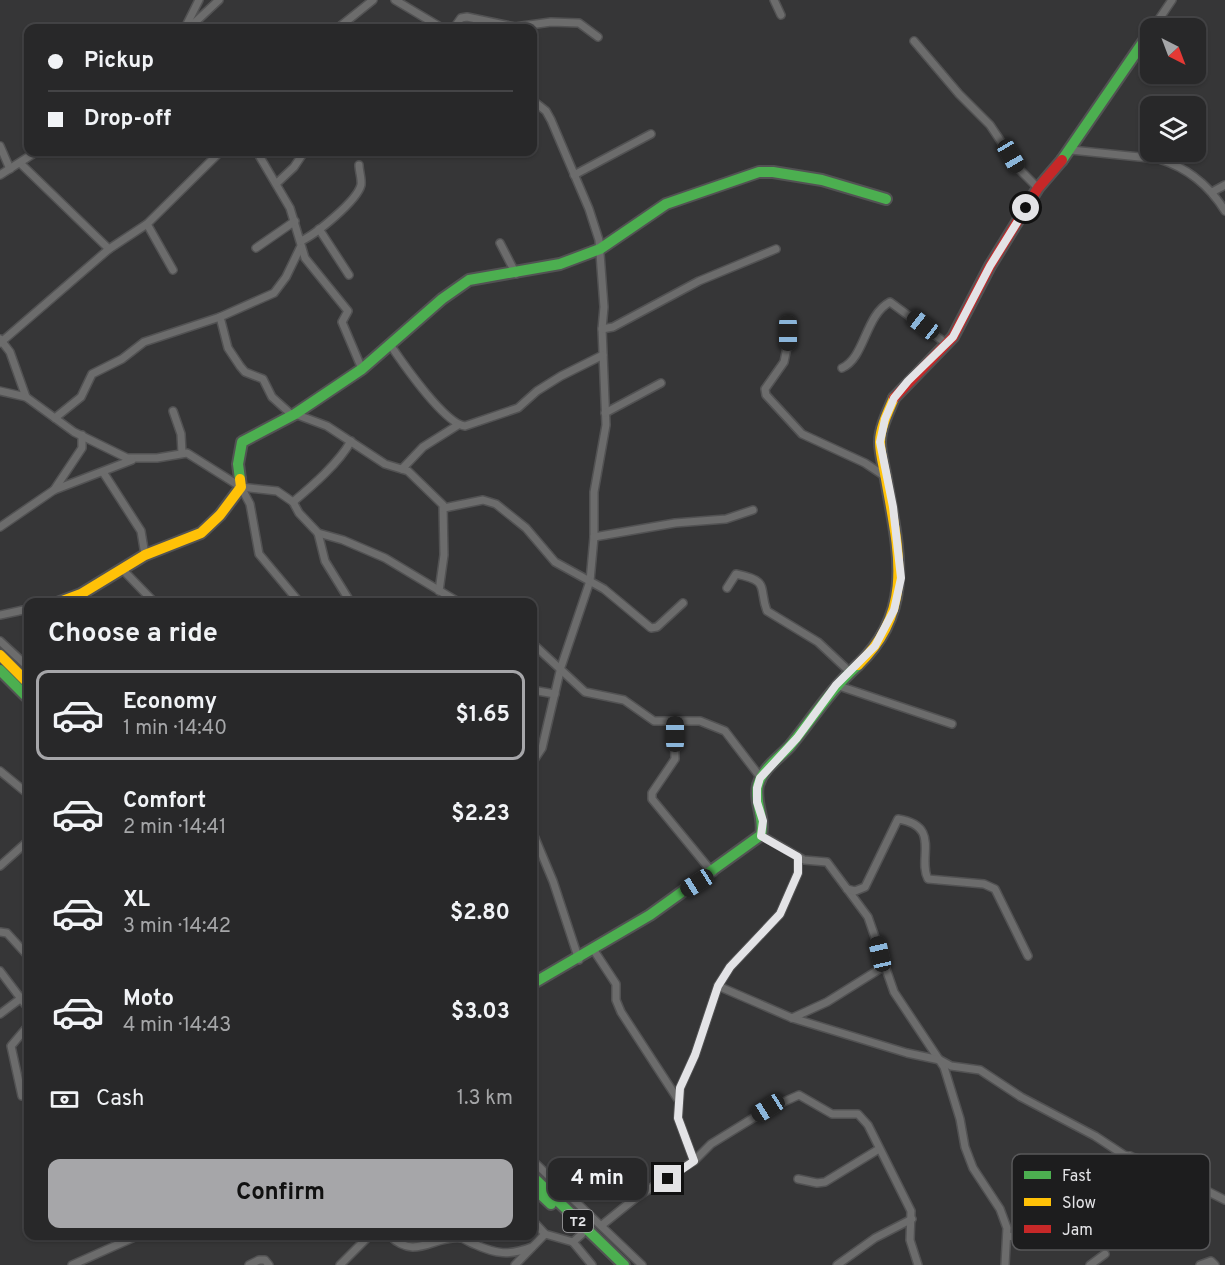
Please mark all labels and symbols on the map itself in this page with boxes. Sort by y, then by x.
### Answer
north arrow [1140,18,1206,84]
car [994,136,1028,176]
route start [1012,194,1039,221]
car [903,307,943,343]
car [779,315,797,351]
car [666,716,684,752]
car [677,866,717,900]
car [867,934,893,974]
car [748,1091,788,1125]
legend [1012,1154,1210,1250]
callout: 4 min [548,1158,647,1200]
route end [654,1165,681,1192]
text: Fast [1062,1167,1092,1187]
text: Slow [1062,1194,1096,1214]
road number: T2 [563,1210,593,1232]
text: Jam [1062,1221,1093,1241]

